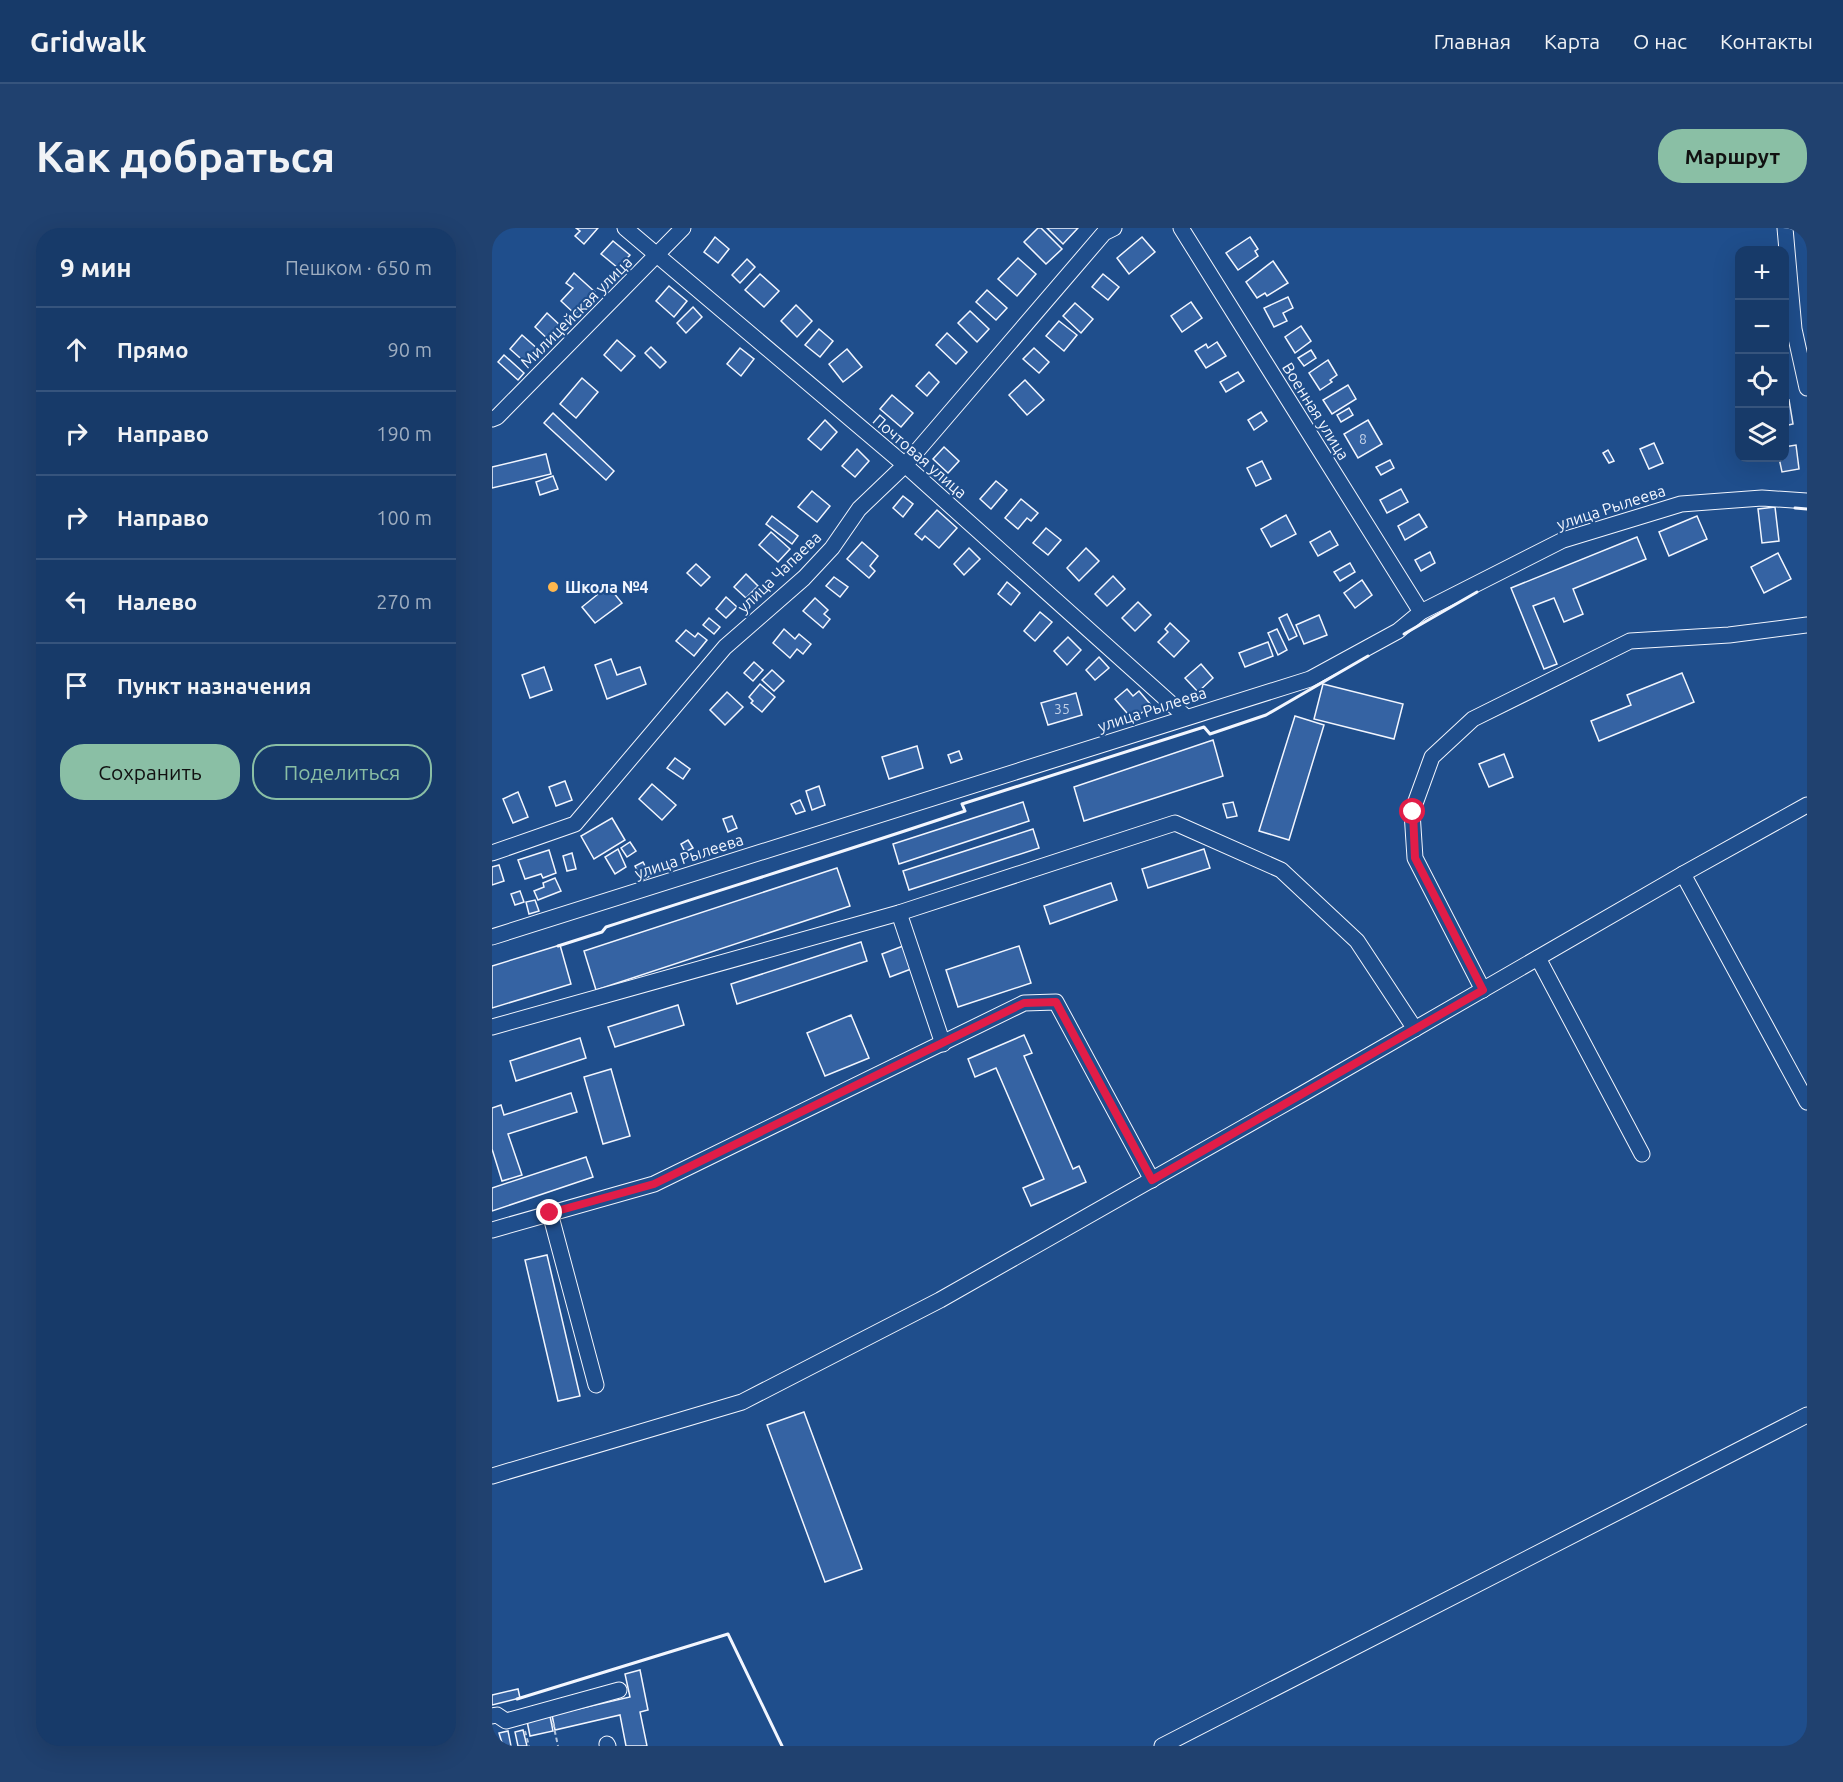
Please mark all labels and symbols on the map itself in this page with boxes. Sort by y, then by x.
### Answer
street label: Милицейская улица [517,253,635,371]
street label: Военная улица [1279,359,1353,463]
street label: Почтовая улица [869,410,971,502]
house number: 8 [1359,431,1367,447]
street label: улица Рылеева [1554,481,1668,533]
street label: улица Чапаева [734,528,824,616]
place label: Школа №4 [565,578,649,596]
marker: Школа №4 [546,580,560,594]
street label: улица Рылеева [1095,683,1209,735]
house number: 35 [1054,701,1070,717]
route start [1399,798,1425,824]
street label: улица Рылеева [632,830,746,882]
route end [536,1199,562,1225]

